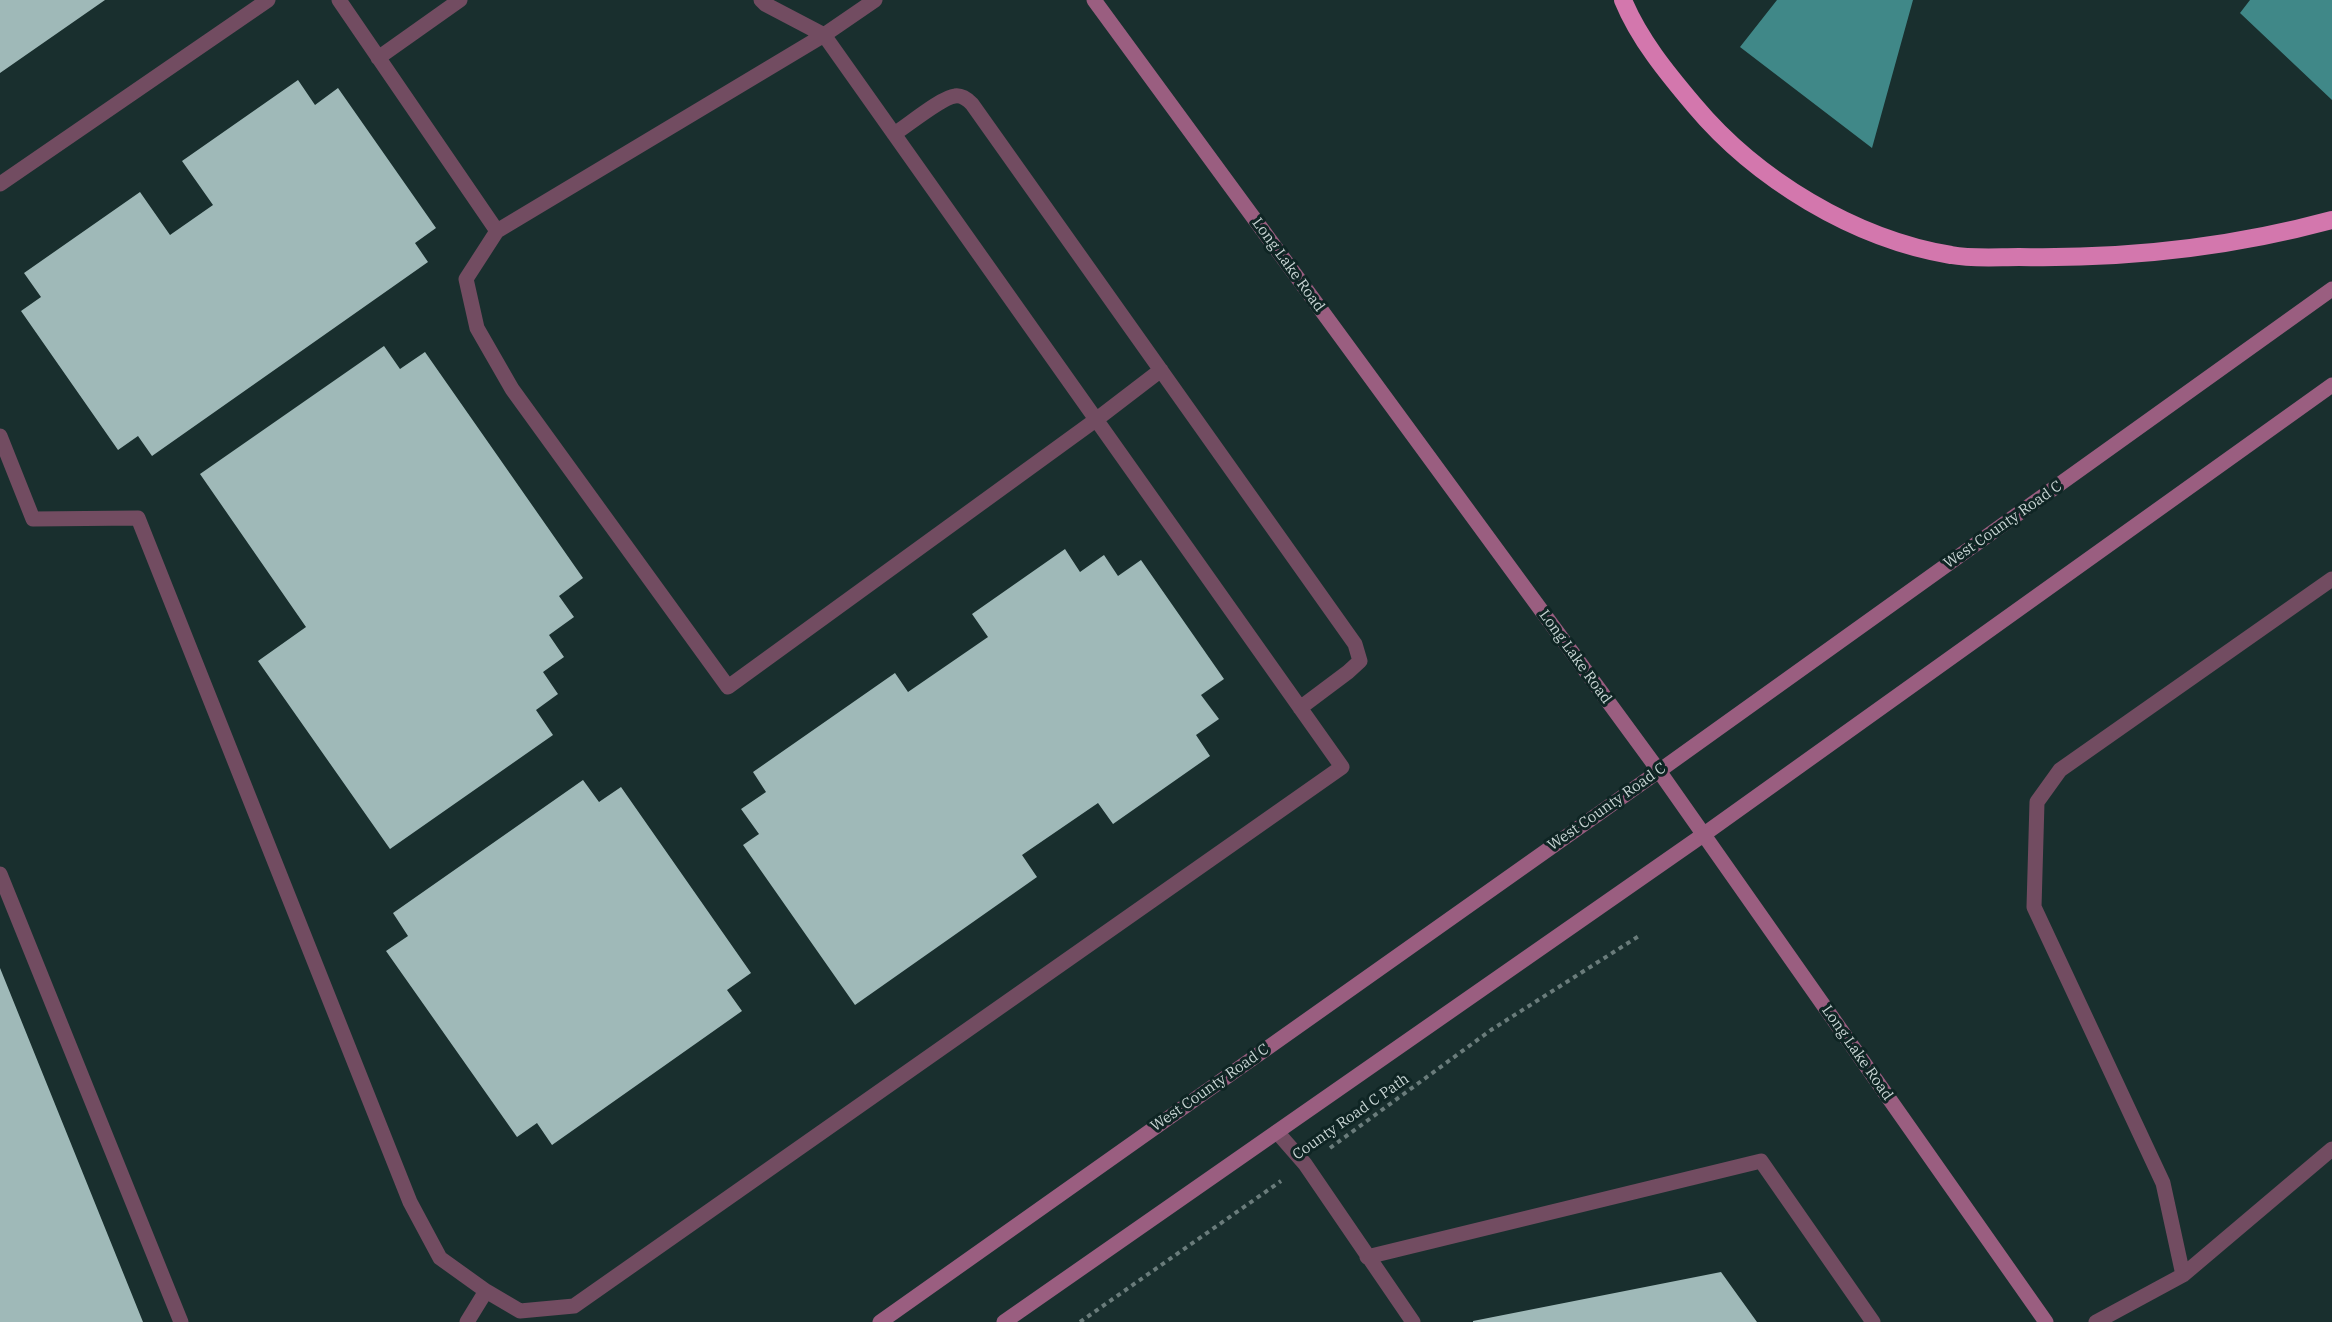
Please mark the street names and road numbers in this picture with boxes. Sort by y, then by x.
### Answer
street label: Long Lake Road [1248,215,1328,315]
street label: West County Road C [1940,477,2066,573]
street label: Long Lake Road [1535,607,1615,707]
street label: West County Road C [1544,759,1670,855]
street label: Long Lake Road [1818,1002,1896,1104]
street label: West County Road C [1147,1040,1273,1136]
street label: County Road C Path [1289,1070,1413,1164]

